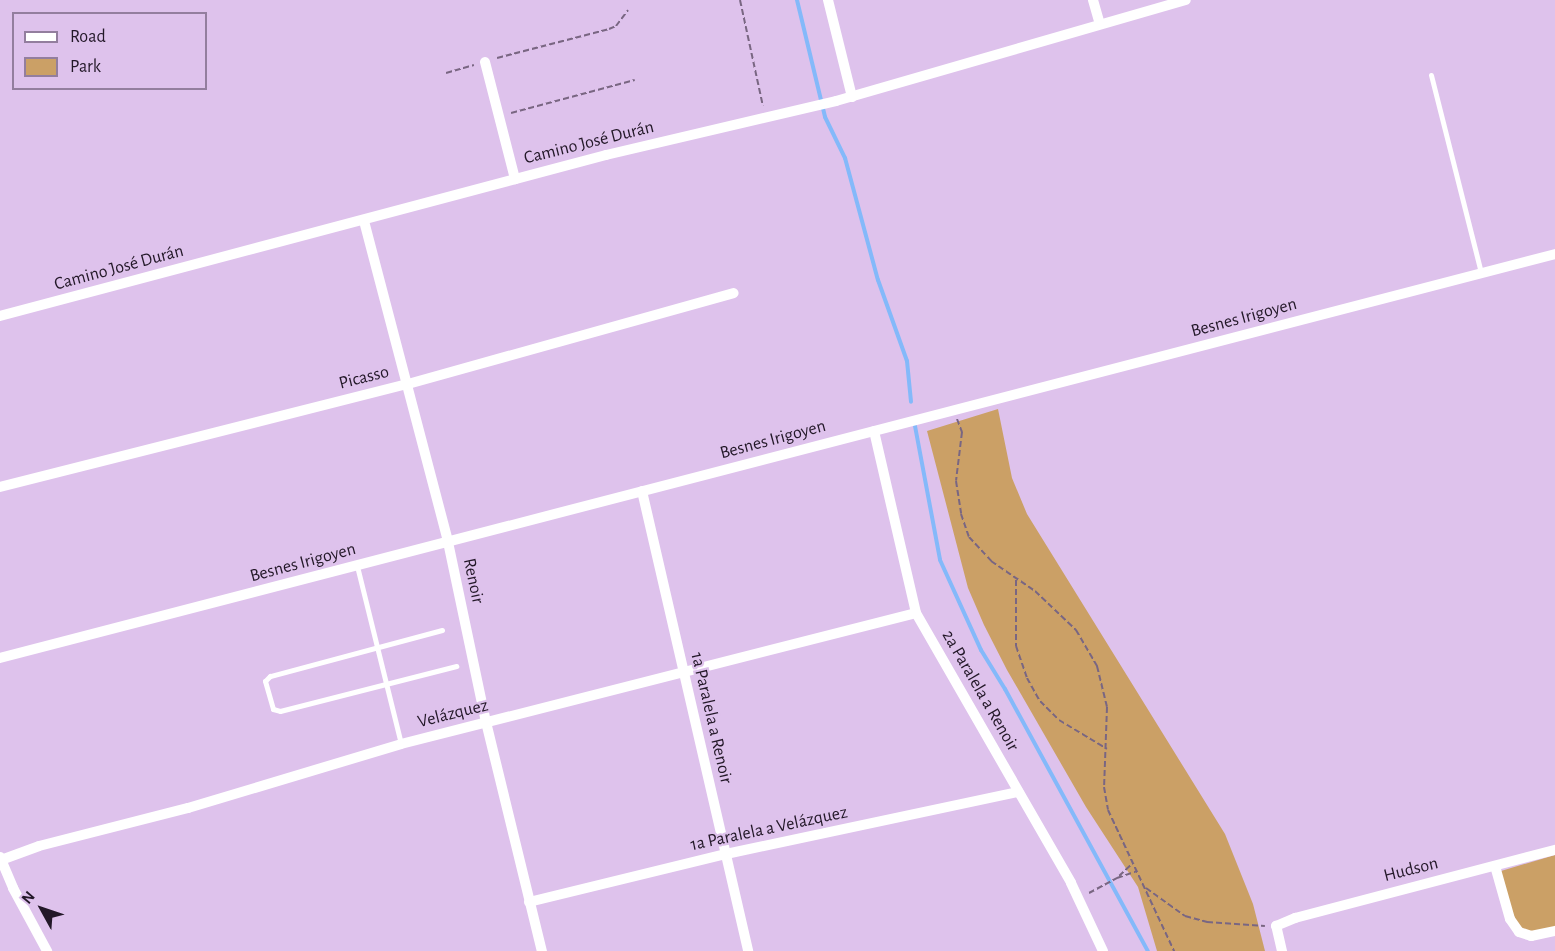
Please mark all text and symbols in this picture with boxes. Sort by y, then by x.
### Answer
legend [12,12,207,90]
text: Road [70,28,106,46]
text: Park [70,58,101,76]
street label: Camino José Durán [522,116,656,170]
street label: Camino José Durán [52,240,186,296]
street label: Besnes Irigoyen [1189,293,1299,343]
street label: Picasso [337,361,391,395]
street label: Besnes Irigoyen [718,415,828,465]
street label: Besnes Irigoyen [248,538,358,588]
street label: Renoir [458,556,488,606]
street label: 2a Paralela a Renoir [937,627,1023,755]
street label: 1a Paralela a Renoir [685,650,737,786]
street label: Velázquez [416,695,490,733]
street label: 1a Paralela a Velázquez [689,802,849,856]
street label: Hudson [1382,853,1440,887]
north arrow [12,879,72,939]
text: N [19,888,38,907]

